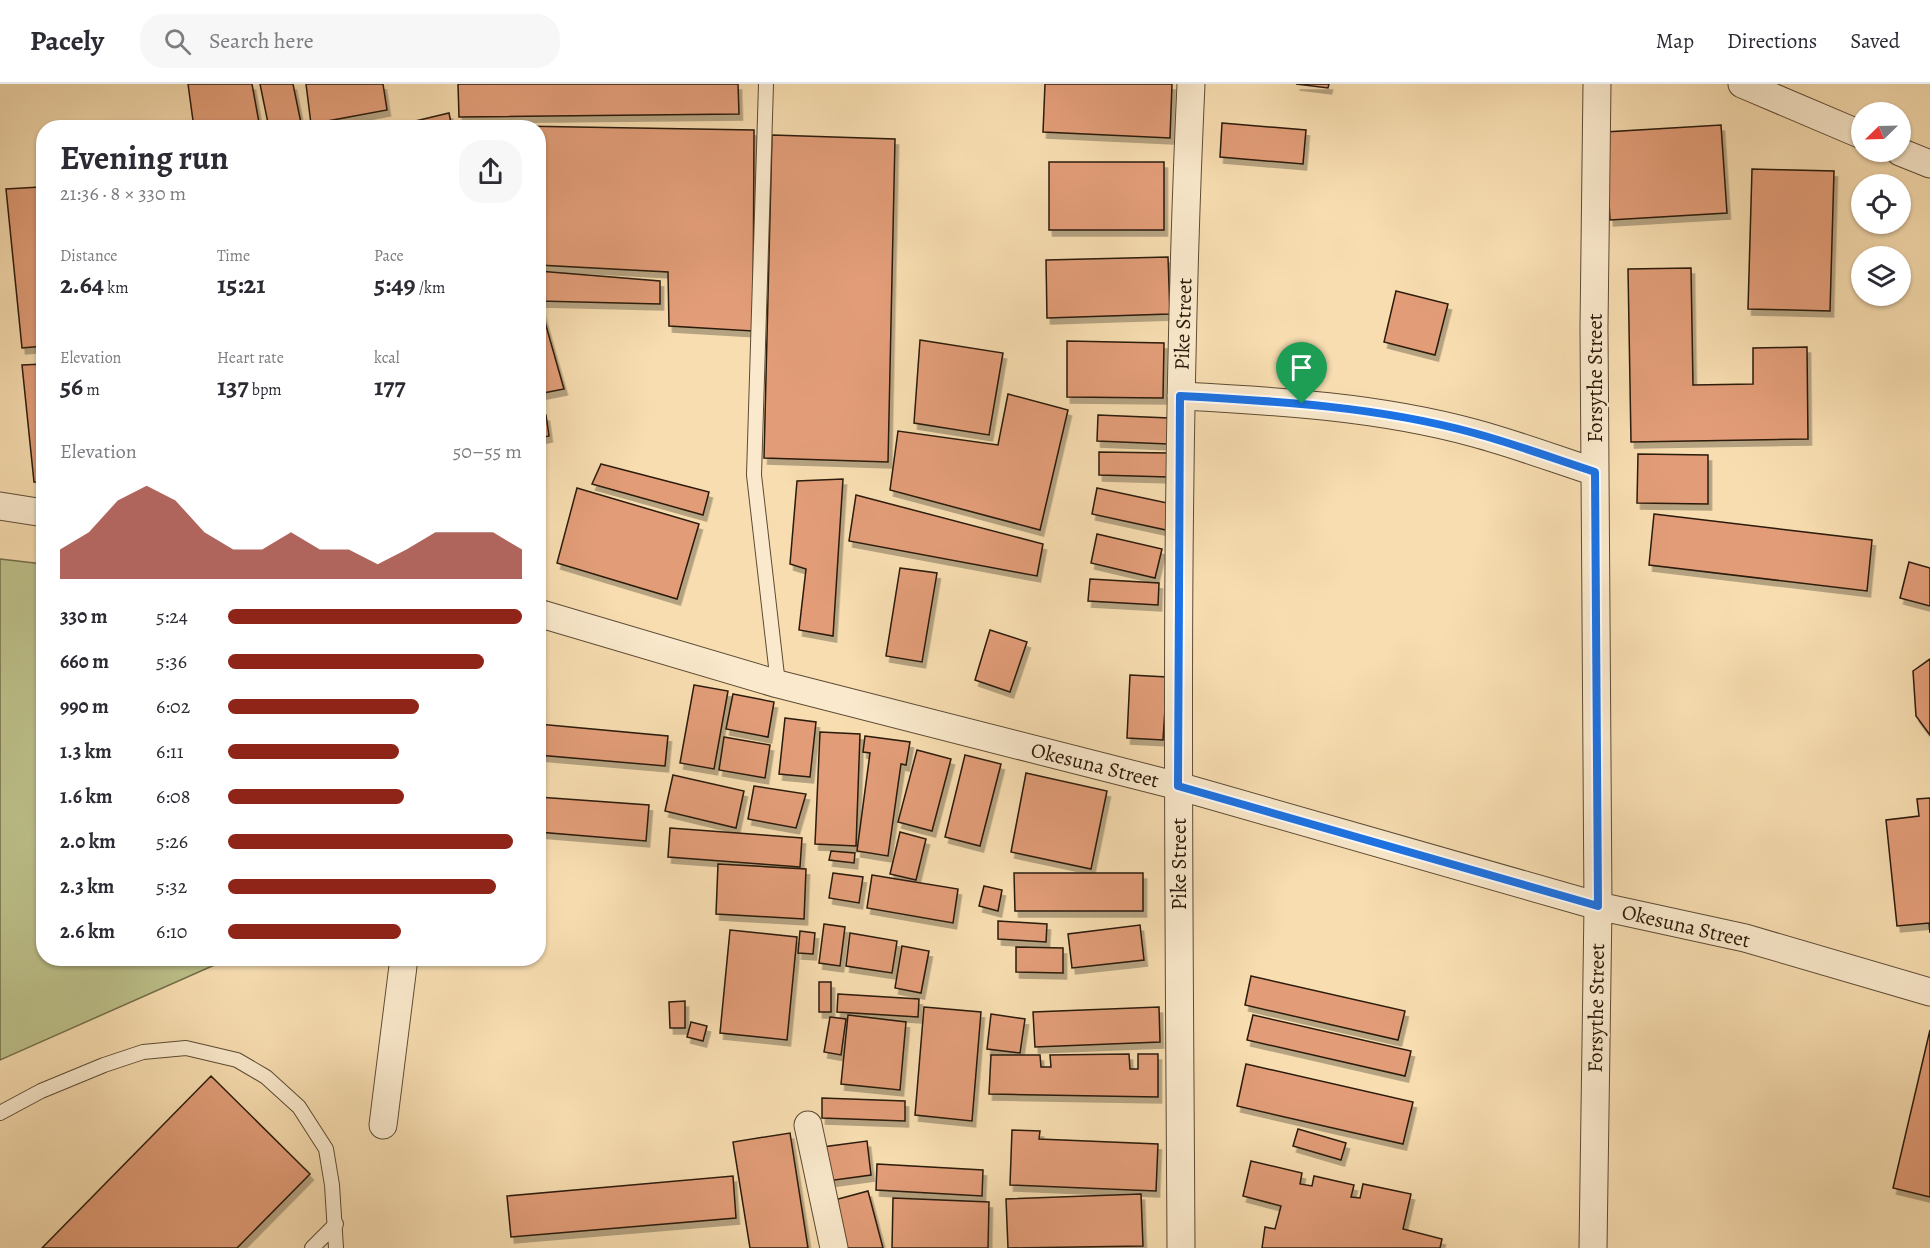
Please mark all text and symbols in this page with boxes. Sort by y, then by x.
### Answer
search box [140,14,560,68]
text: Pacely [30,22,104,60]
icon: search [161,25,194,58]
text: Search here [209,26,314,56]
text: Map [1656,27,1694,55]
text: Directions [1727,27,1817,55]
text: Saved [1850,27,1900,55]
north arrow [1851,102,1911,162]
map controls [1851,102,1911,306]
text: Evening run [60,135,229,180]
button: share [459,140,522,203]
button: locate [1851,174,1911,234]
text: 21:36 · 8 × 330 m [60,180,186,207]
text: Distance [60,245,117,267]
text: Time [217,245,250,267]
text: Pace [374,245,404,267]
button: layers [1851,246,1911,306]
text: 2.64 [60,267,104,302]
text: 15:21 [217,267,265,302]
text: 5:49 [374,267,416,302]
text: km [104,277,129,299]
text: /km [416,277,445,299]
street label: Pike Street [1167,277,1199,371]
street label: Forsythe Street [1581,313,1609,443]
pin [1276,342,1327,404]
text: Elevation [60,347,121,369]
text: Heart rate [217,347,284,369]
text: kcal [374,347,400,369]
icon: arrive [1285,351,1318,384]
text: 56 [60,369,83,404]
text: 137 [217,369,249,404]
text: 177 [374,369,406,404]
text: m [83,379,100,401]
text: bpm [249,379,282,401]
text: Elevation [60,438,137,465]
text: 50–55 m [453,438,522,465]
text: 330 m [60,603,108,630]
text: 5:24 [156,603,188,630]
text: 660 m [60,648,109,675]
text: 5:36 [156,648,187,675]
text: 990 m [60,693,109,720]
text: 6:02 [156,693,190,720]
street label: Okesuna Street [1028,736,1162,794]
text: 1.3 km [60,738,112,765]
text: 6:11 [156,738,184,765]
text: 1.6 km [60,783,113,810]
text: 6:08 [156,783,190,810]
street label: Pike Street [1165,818,1193,910]
text: 2.0 km [60,828,116,855]
text: 5:26 [156,828,188,855]
text: 2.3 km [60,873,114,900]
text: 5:32 [156,873,187,900]
street label: Okesuna Street [1619,898,1753,954]
text: 2.6 km [60,918,115,945]
text: 6:10 [156,918,188,945]
street label: Forsythe Street [1581,943,1611,1073]

